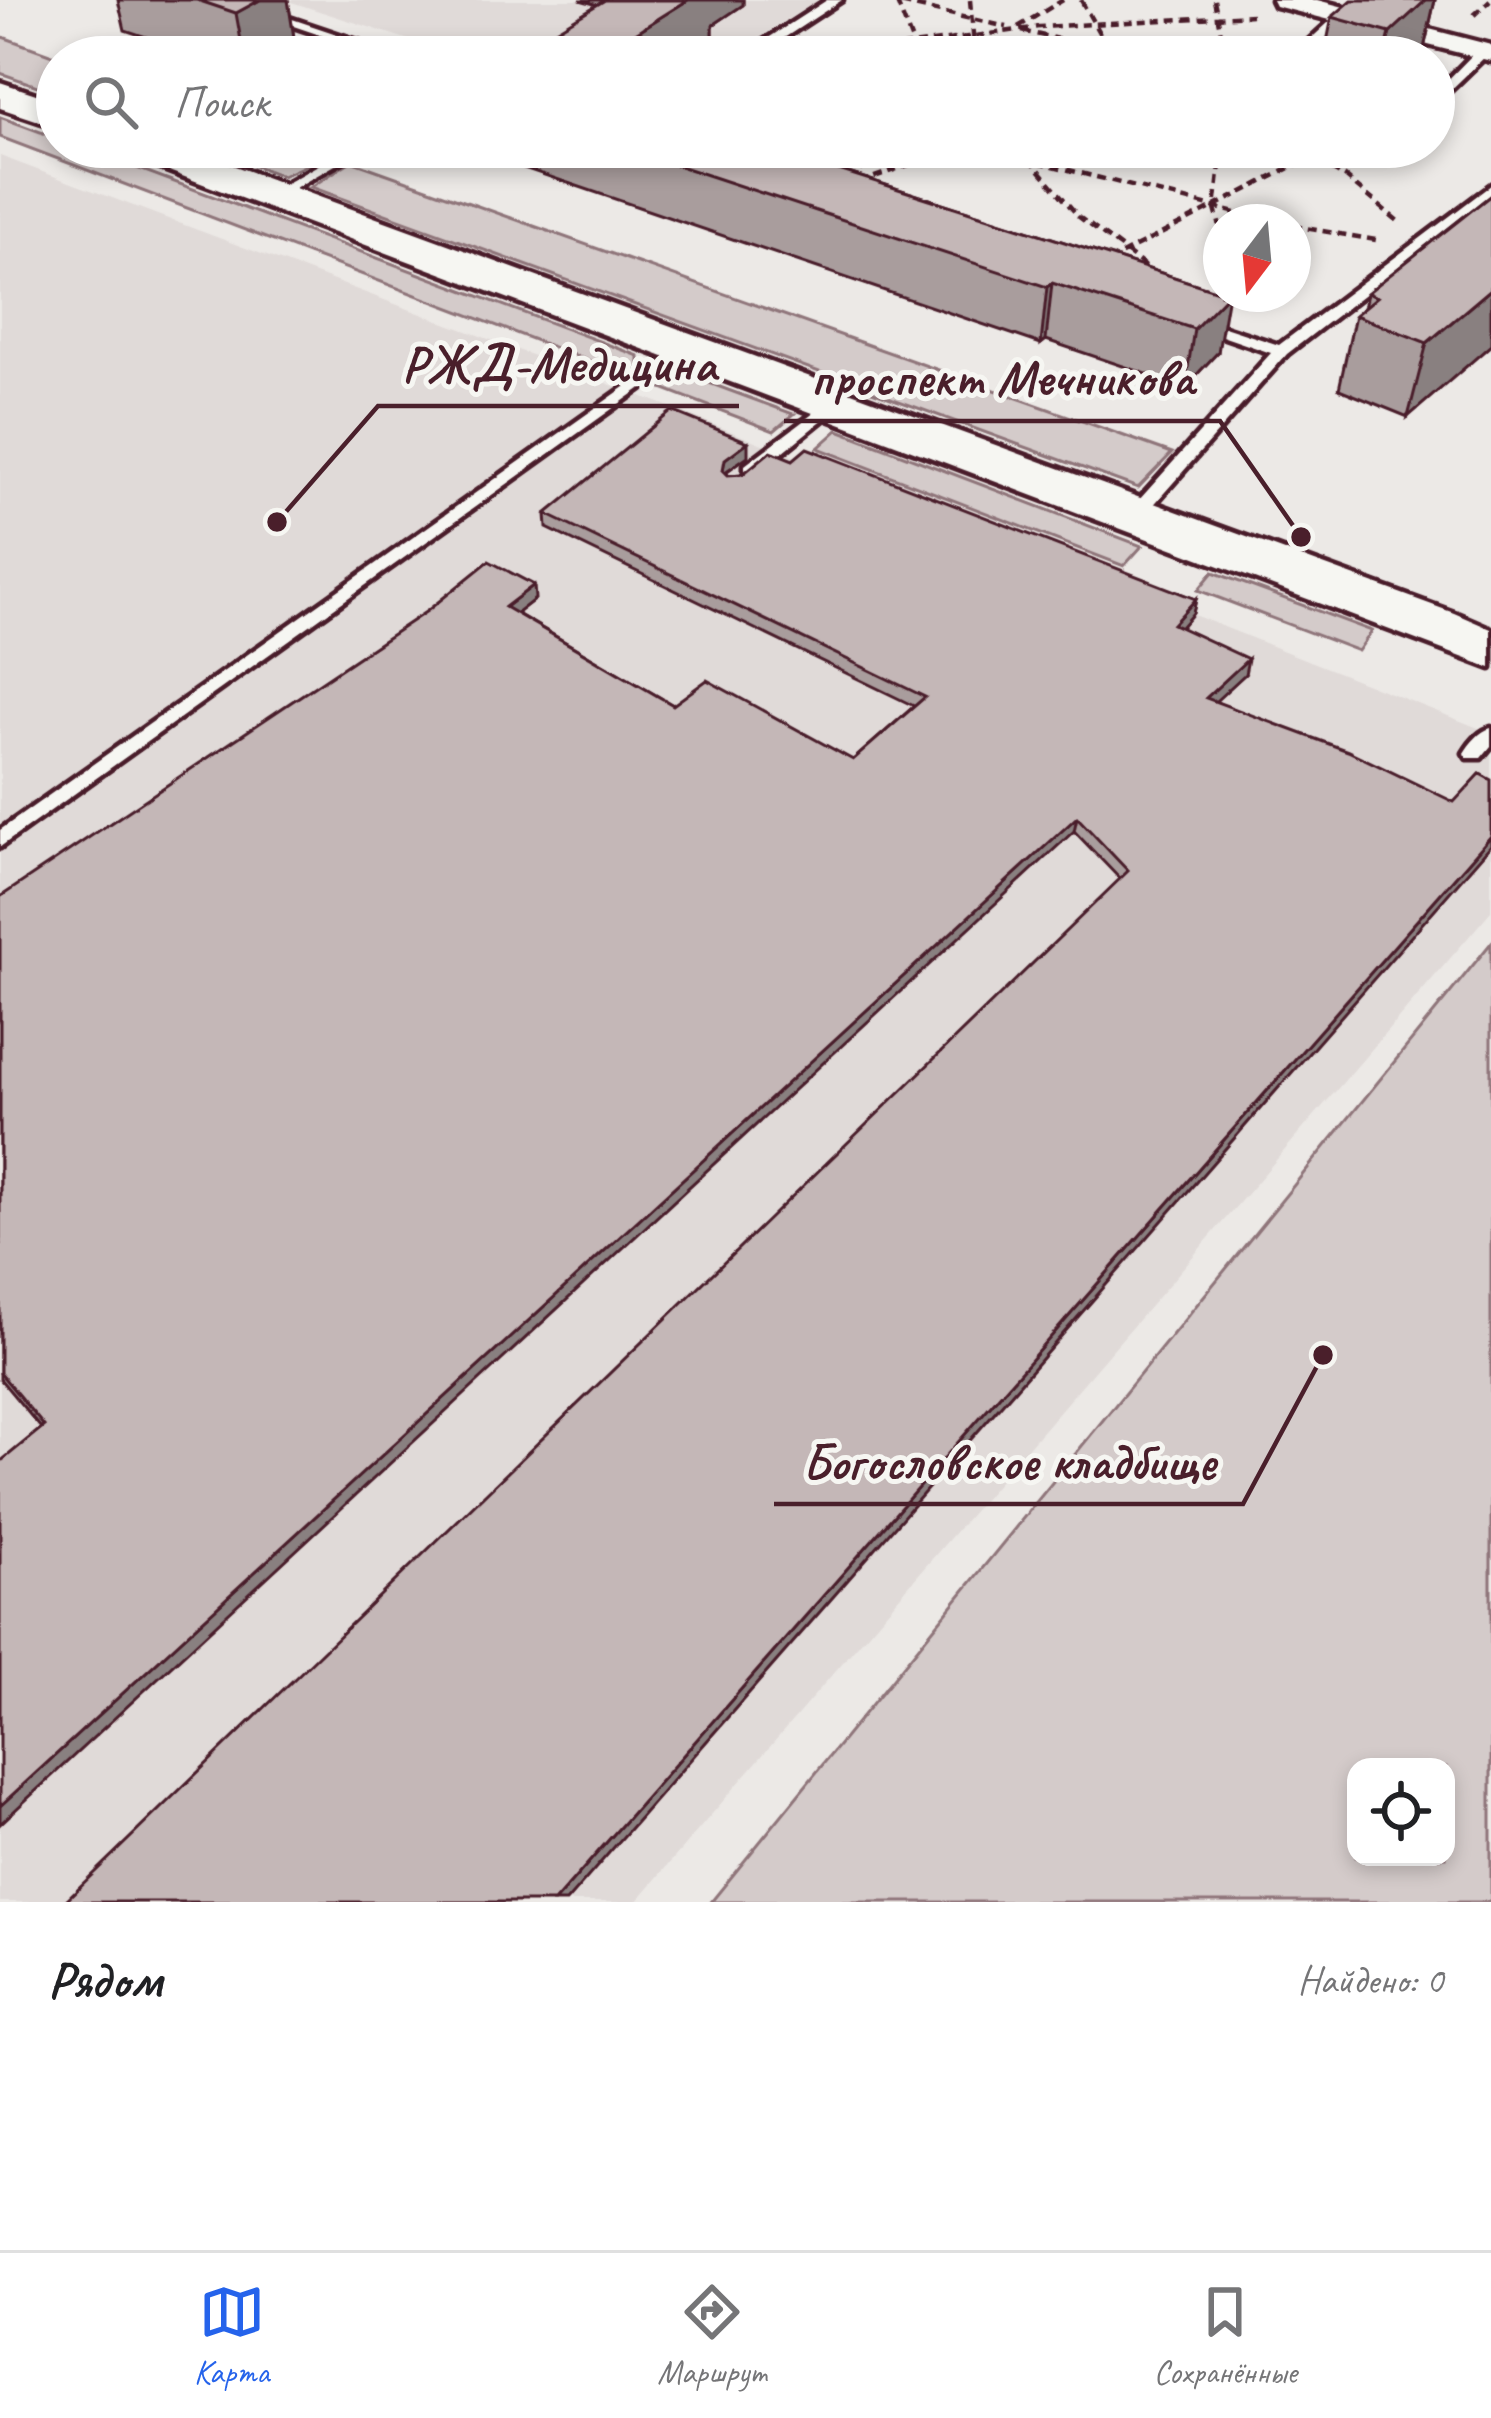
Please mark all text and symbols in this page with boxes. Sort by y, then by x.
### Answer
search box [36,36,1455,168]
icon: search [78,69,144,135]
text: Поиск [174,74,269,131]
north arrow [1203,204,1311,312]
callout: РЖД-Медицина [378,319,739,406]
text: РЖД-Медицина [402,332,720,396]
callout: проспект Мечникова [784,334,1220,421]
text: проспект Мечникова [810,346,1198,410]
callout: Богословское кладбище [774,1417,1243,1504]
text: Богословское кладбище [802,1430,1218,1494]
map controls [1347,1758,1455,1866]
button: locate [1347,1758,1455,1866]
text: Рядом [48,1948,162,2012]
text: Найдено: 0 [1298,1956,1443,2005]
tab: Карта [194,2279,269,2393]
tab: Маршрут [657,2279,766,2393]
tab: Сохранённые [1154,2279,1297,2393]

